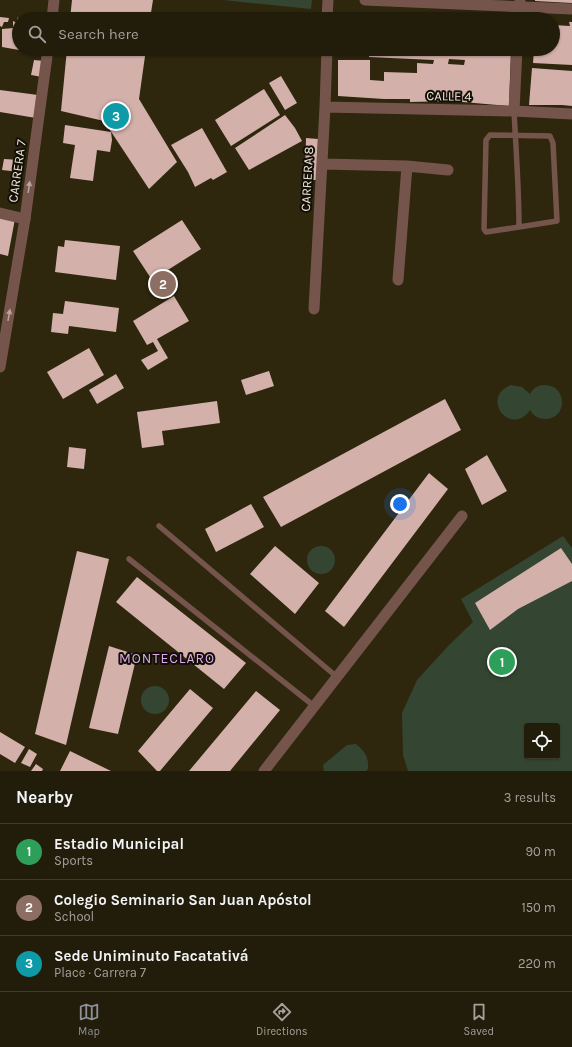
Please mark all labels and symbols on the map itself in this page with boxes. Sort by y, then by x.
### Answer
street label: CALLE 4 [426,88,472,104]
pin: 3 [103,101,129,131]
street label: CARRERA 7 [5,139,29,203]
street label: CARRERA 8 [298,146,316,212]
one-way arrow [26,181,33,193]
pin: 2 [150,269,176,299]
one-way arrow [6,309,12,321]
your location [390,494,410,514]
pin: 1 [489,647,515,677]
district label: MONTECLARO [119,650,215,667]

